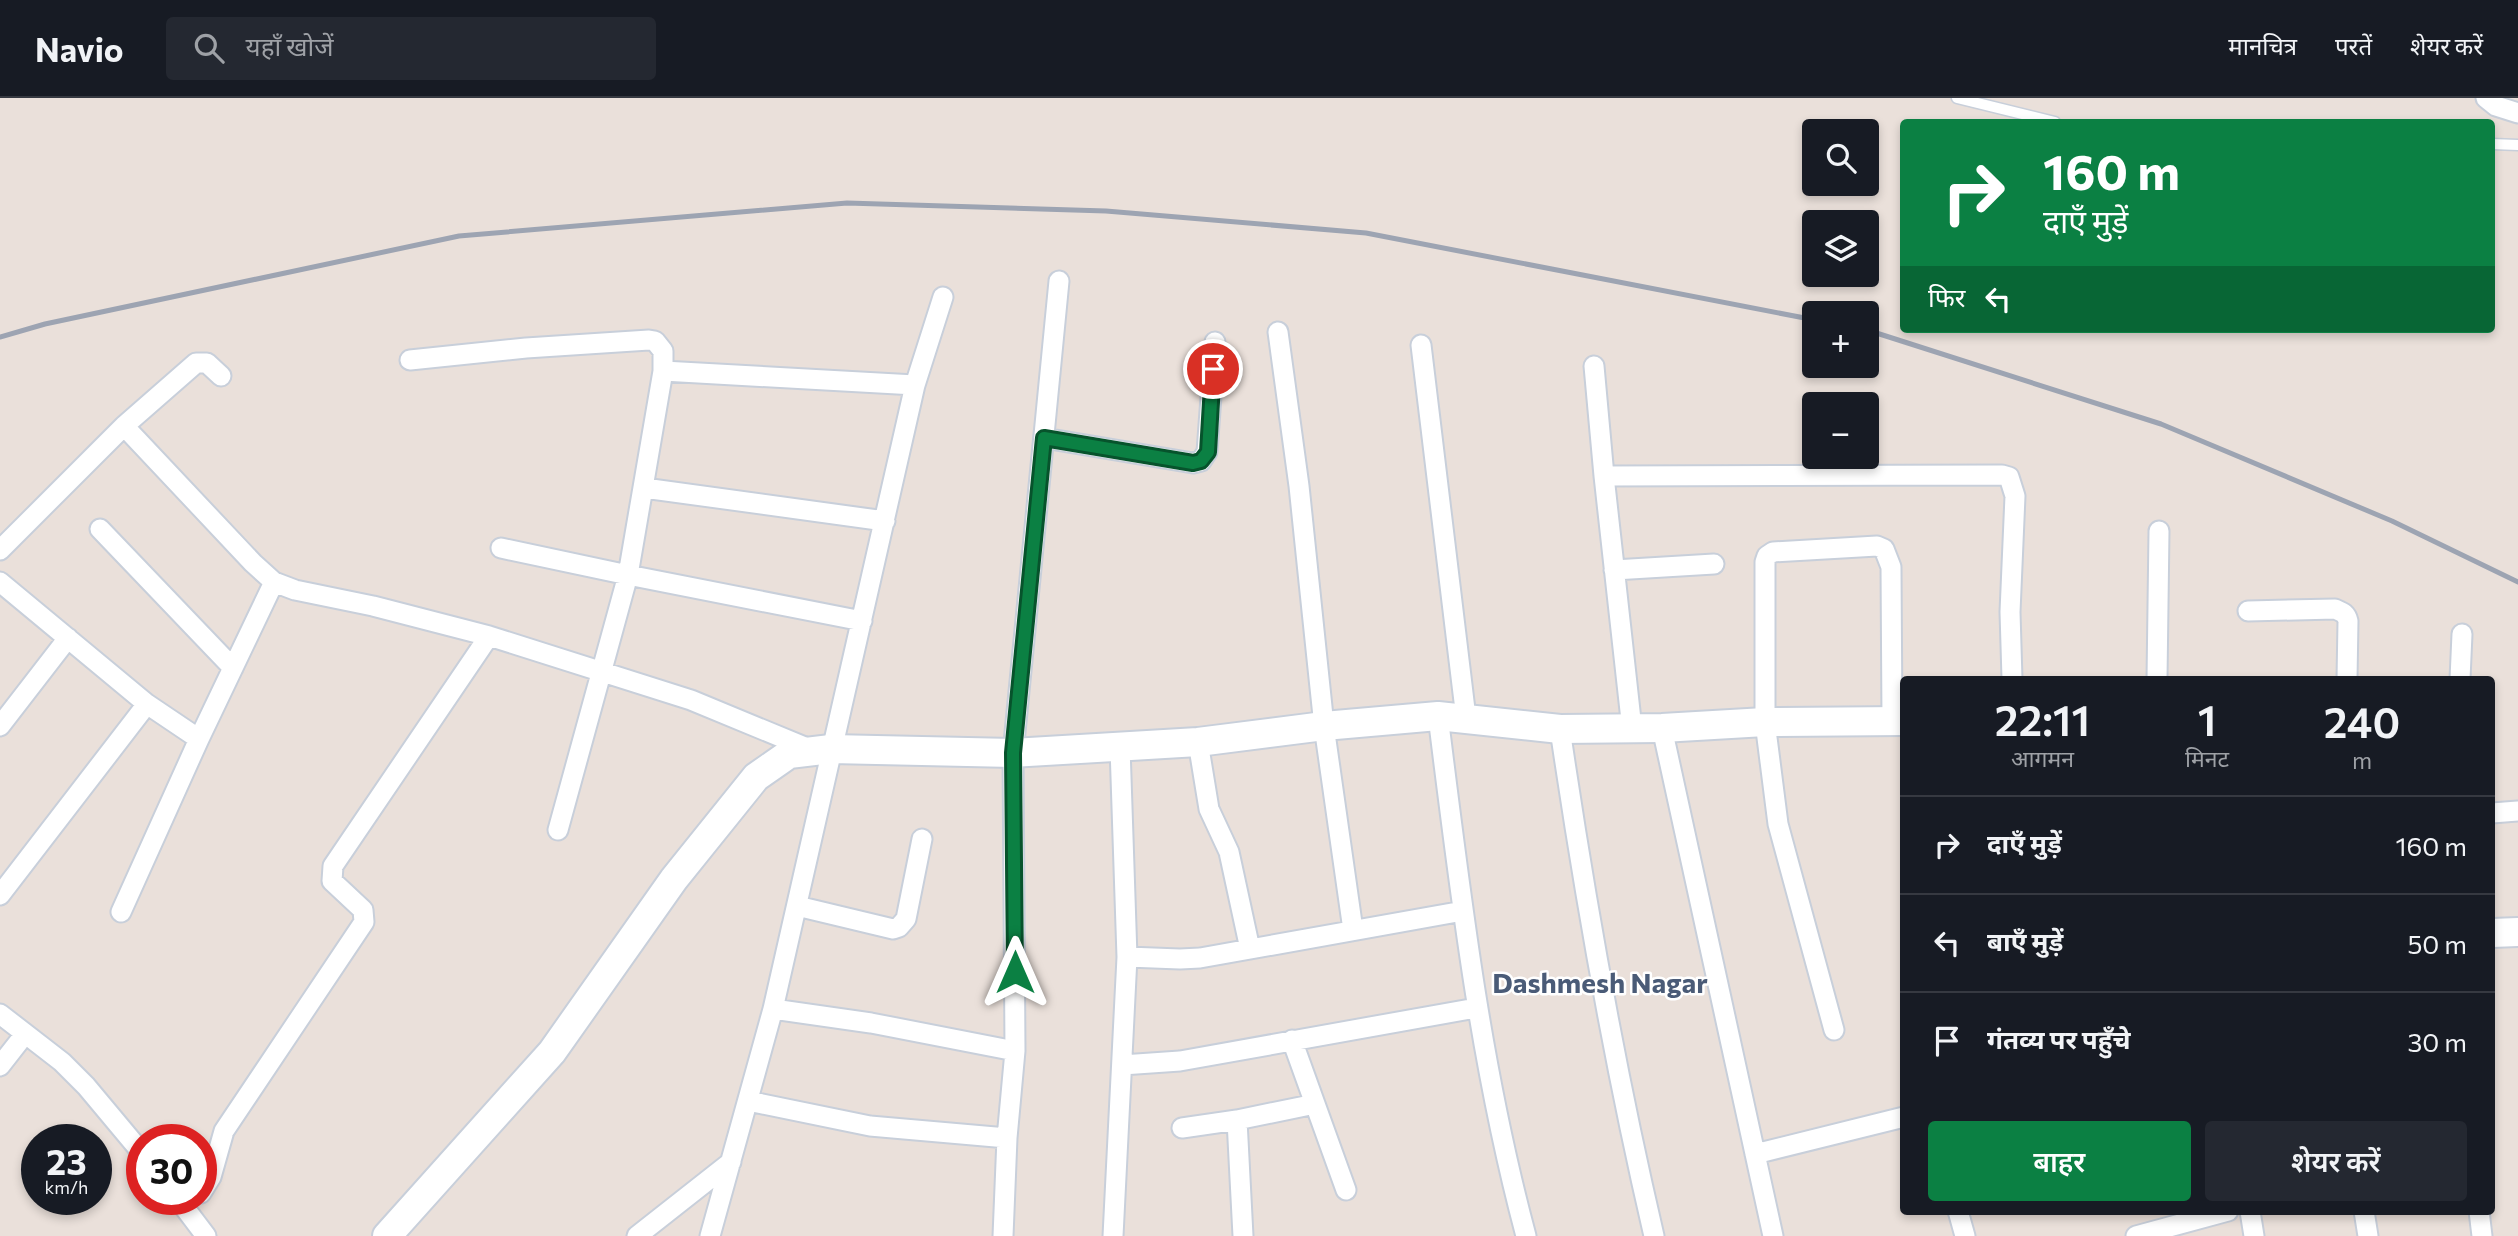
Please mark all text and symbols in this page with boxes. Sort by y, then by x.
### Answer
search box [166,17,656,80]
text: Navio [35,28,124,69]
icon: search [190,29,228,67]
text: यहाँ खोजें [246,30,333,61]
text: मानचित्र [2228,31,2297,60]
text: परतें [2335,31,2372,60]
text: शेयर करें [2410,31,2483,60]
map controls [1802,119,1879,469]
button: search [1802,119,1879,196]
text: 160 m [2043,140,2180,200]
icon: right [1928,147,2019,238]
text: दाएँ मुड़ें [2043,200,2128,240]
button: layers [1802,210,1879,287]
icon: left [1979,280,2017,318]
text: फिर [1928,281,1965,312]
button: + [1802,301,1879,378]
pin [1183,339,1243,399]
icon: arrive [1194,350,1232,388]
button: − [1802,392,1879,469]
text: 22:11 [1995,693,2090,745]
text: 1 [2198,693,2216,745]
text: 240 [2324,695,2400,747]
text: आगमन [2011,744,2074,772]
text: मिनट [2185,744,2229,772]
text: m [2352,746,2372,774]
icon: right [1928,826,1966,864]
text: दाएँ मुड़ें [1987,827,2062,858]
text: 160 m [2395,830,2467,861]
icon: left [1928,924,1966,962]
text: बाएँ मुड़ें [1987,925,2063,956]
text: 50 m [2407,928,2467,959]
position arrow [978,935,1052,1009]
district label: Dashmesh Nagar [1492,965,1708,999]
icon: arrive [1928,1022,1966,1060]
text: गंतव्य पर पहुँचे [1987,1023,2131,1054]
text: 30 m [2408,1026,2467,1057]
button: बाहर [1928,1121,2191,1201]
button: शेयर करें [2205,1121,2467,1201]
speed limit sign: 30 [126,1124,217,1215]
text: 23 [46,1139,87,1182]
text: km/h [45,1176,88,1198]

